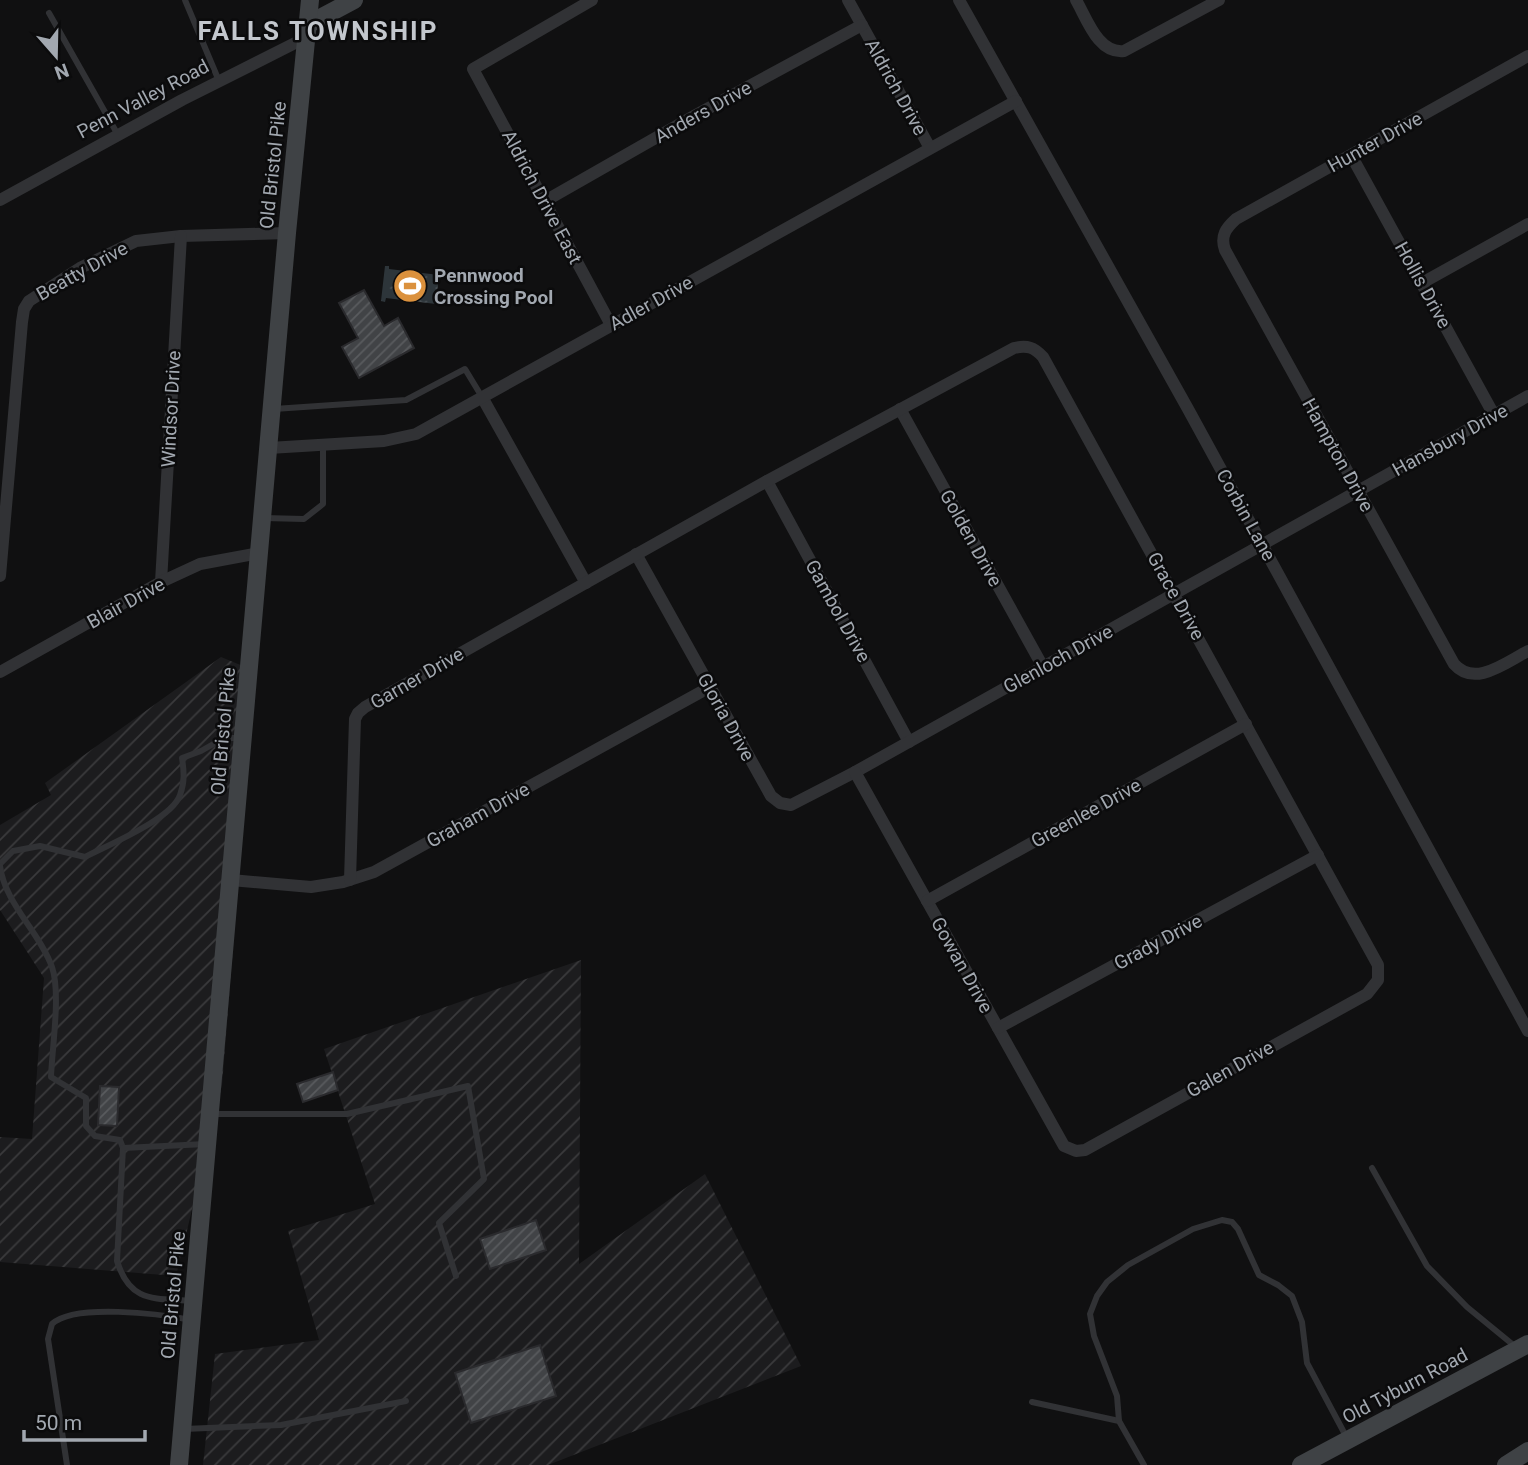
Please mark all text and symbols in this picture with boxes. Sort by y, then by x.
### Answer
district label: FALLS TOWNSHIP [198,16,438,46]
north arrow [21,21,91,91]
street label: Aldrich Drive [860,35,932,139]
street label: Penn Valley Road [73,55,213,143]
text: N [51,58,72,85]
street label: Anders Drive [650,76,756,148]
street label: Old Bristol Pike [255,100,291,230]
street label: Hunter Drive [1324,107,1426,177]
street label: Aldrich Drive East [497,126,587,268]
street label: Beatty Drive [32,236,132,306]
street label: Hollis Drive [1390,238,1456,332]
place label: Pennwood Crossing Pool [434,264,553,309]
sports icon: Pennwood Crossing Pool [391,267,429,305]
street label: Adler Drive [605,271,697,335]
street label: Windsor Drive [156,350,186,468]
street label: Hampton Drive [1297,394,1379,516]
street label: Hansbury Drive [1388,399,1512,481]
street label: Corbin Lane [1211,465,1281,565]
street label: Golden Drive [935,486,1007,590]
street label: Grace Drive [1142,548,1210,644]
street label: Gambol Drive [800,556,876,666]
street label: Blair Drive [83,572,169,634]
street label: Glenloch Drive [999,620,1117,698]
street label: Garner Drive [366,642,468,714]
street label: Old Bristol Pike [206,666,240,796]
street label: Gloria Drive [692,669,760,765]
street label: Greenlee Drive [1027,773,1145,853]
street label: Graham Drive [422,777,534,853]
street label: Grady Drive [1110,909,1206,975]
street label: Gowan Drive [926,913,998,1017]
street label: Galen Drive [1182,1036,1278,1102]
street label: Old Bristol Pike [156,1230,190,1360]
street label: Old Tyburn Road [1338,1343,1472,1429]
scale bar [24,1398,145,1442]
text: 50 m [35,1411,82,1435]

